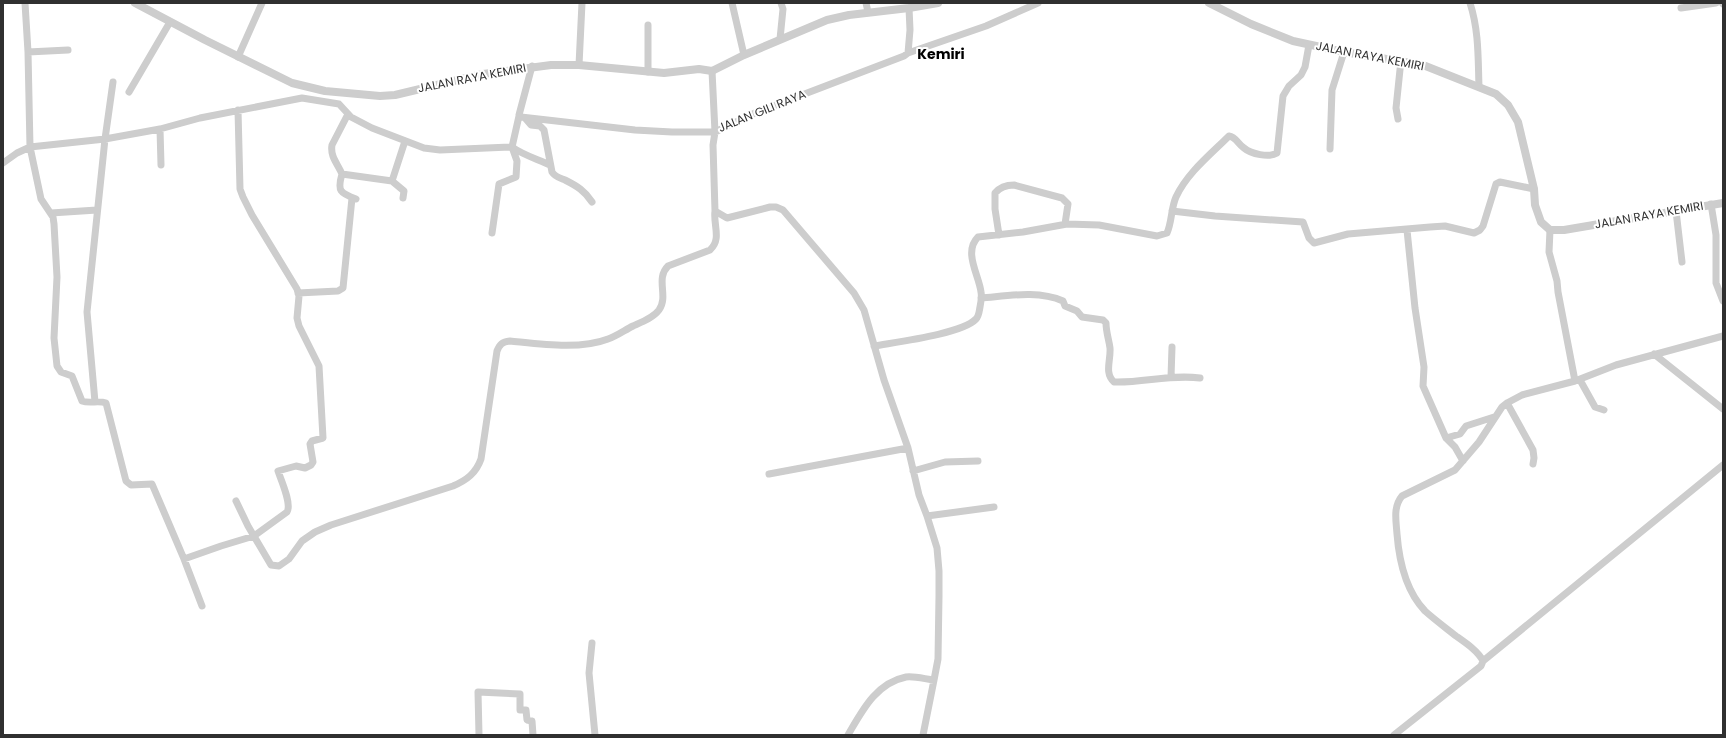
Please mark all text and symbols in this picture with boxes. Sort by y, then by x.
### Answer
street label: JALAN RAYA KEMIRI [1315,37,1426,74]
district label: Kemiri [917,44,965,64]
street label: JALAN RAYA KEMIRI [416,59,528,96]
street label: JALAN GILI RAYA [715,85,808,136]
street label: JALAN RAYA KEMIRI [1593,197,1705,232]

